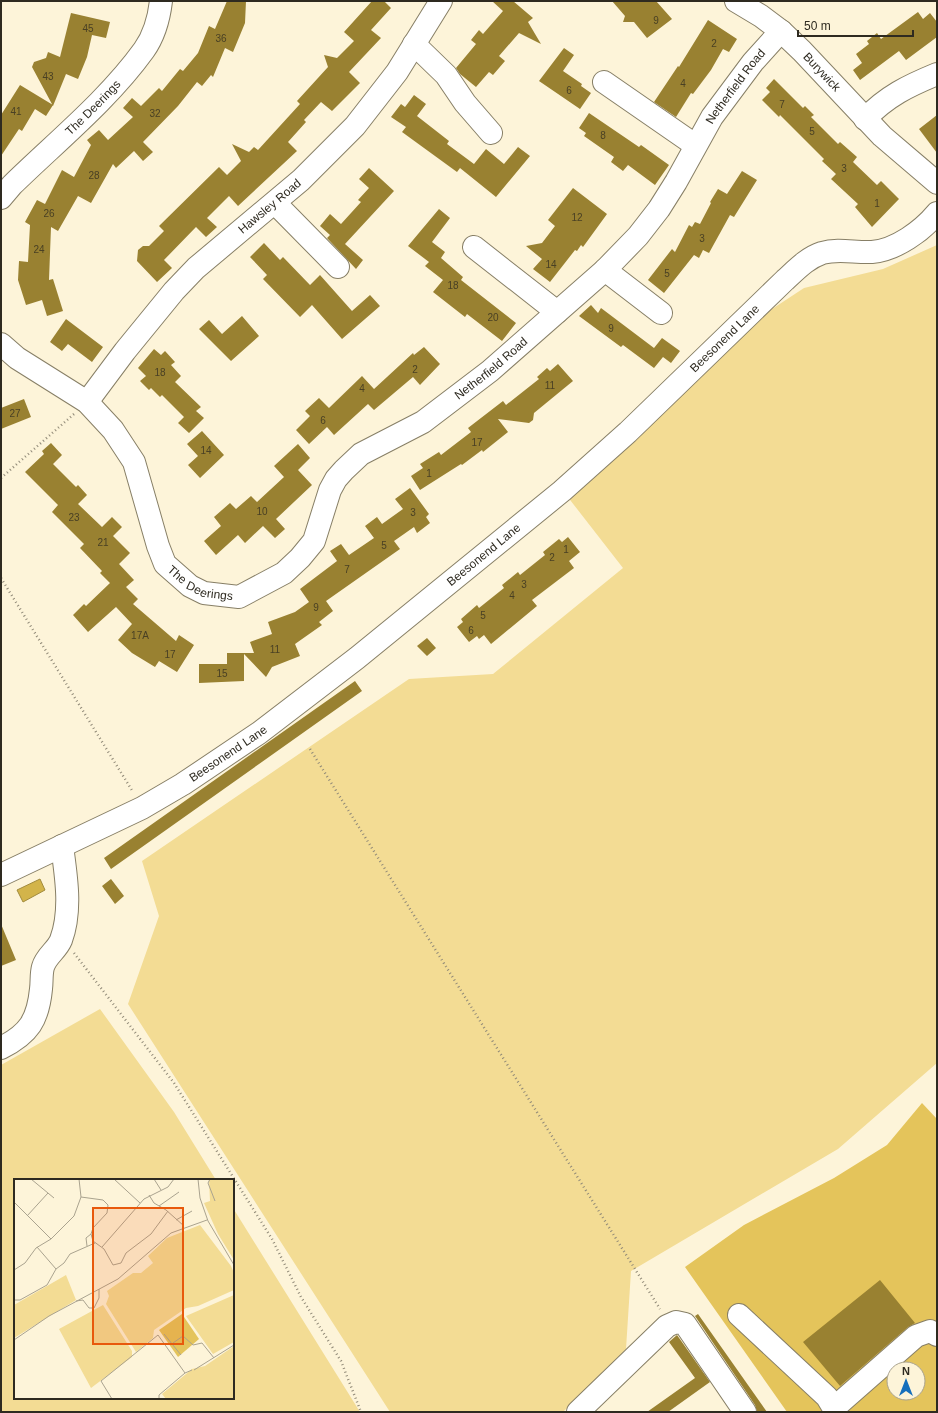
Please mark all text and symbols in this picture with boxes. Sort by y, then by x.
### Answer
scale bar [798,12,913,38]
house number: 9 [653,15,659,26]
text: 50 m [804,19,831,33]
house number: 45 [82,23,94,34]
house number: 36 [215,33,227,44]
house number: 2 [711,38,717,49]
street label: Netherfield Road [703,46,768,126]
street label: Burywick [800,50,844,95]
house number: 43 [42,71,54,82]
street label: The Deerings [63,77,123,138]
house number: 4 [680,78,686,89]
house number: 6 [566,85,572,96]
house number: 7 [779,99,785,110]
house number: 41 [10,106,22,117]
house number: 32 [149,108,161,119]
house number: 5 [809,126,815,137]
house number: 8 [600,130,606,141]
house number: 3 [841,163,847,174]
house number: 28 [88,170,100,181]
street label: Hawsley Road [235,176,304,237]
house number: 1 [874,198,880,209]
house number: 26 [43,208,55,219]
house number: 12 [571,212,583,223]
house number: 3 [699,233,705,244]
house number: 24 [33,244,45,255]
house number: 14 [545,259,557,270]
house number: 5 [664,268,670,279]
house number: 18 [447,280,459,291]
street label: Beesonend Lane [687,302,762,375]
house number: 20 [487,312,499,323]
house number: 9 [608,323,614,334]
street label: Netherfield Road [452,334,530,402]
house number: 2 [412,364,418,375]
house number: 18 [154,367,166,378]
house number: 11 [545,380,556,391]
house number: 4 [359,383,365,394]
house number: 27 [9,408,21,419]
house number: 6 [320,415,326,426]
house number: 17 [471,437,483,448]
house number: 14 [200,445,212,456]
house number: 1 [426,468,432,479]
house number: 10 [256,506,268,517]
house number: 3 [410,507,416,518]
house number: 23 [68,512,80,523]
street label: Beesonend Lane [444,520,524,589]
house number: 21 [97,537,109,548]
house number: 5 [381,540,387,551]
house number: 1 [563,544,569,555]
house number: 2 [549,552,555,563]
street label: The Deerings [165,563,234,603]
house number: 7 [344,564,350,575]
house number: 3 [521,579,527,590]
house number: 4 [509,590,515,601]
house number: 9 [313,602,319,613]
house number: 5 [480,610,486,621]
house number: 6 [468,625,474,636]
house number: 17A [131,630,149,641]
house number: 11 [270,644,281,655]
house number: 17 [164,649,176,660]
house number: 15 [216,668,228,679]
street label: Beesonend Lane [187,722,270,785]
inset map [14,1179,234,1399]
north arrow [886,1361,926,1401]
text: N [902,1365,910,1377]

